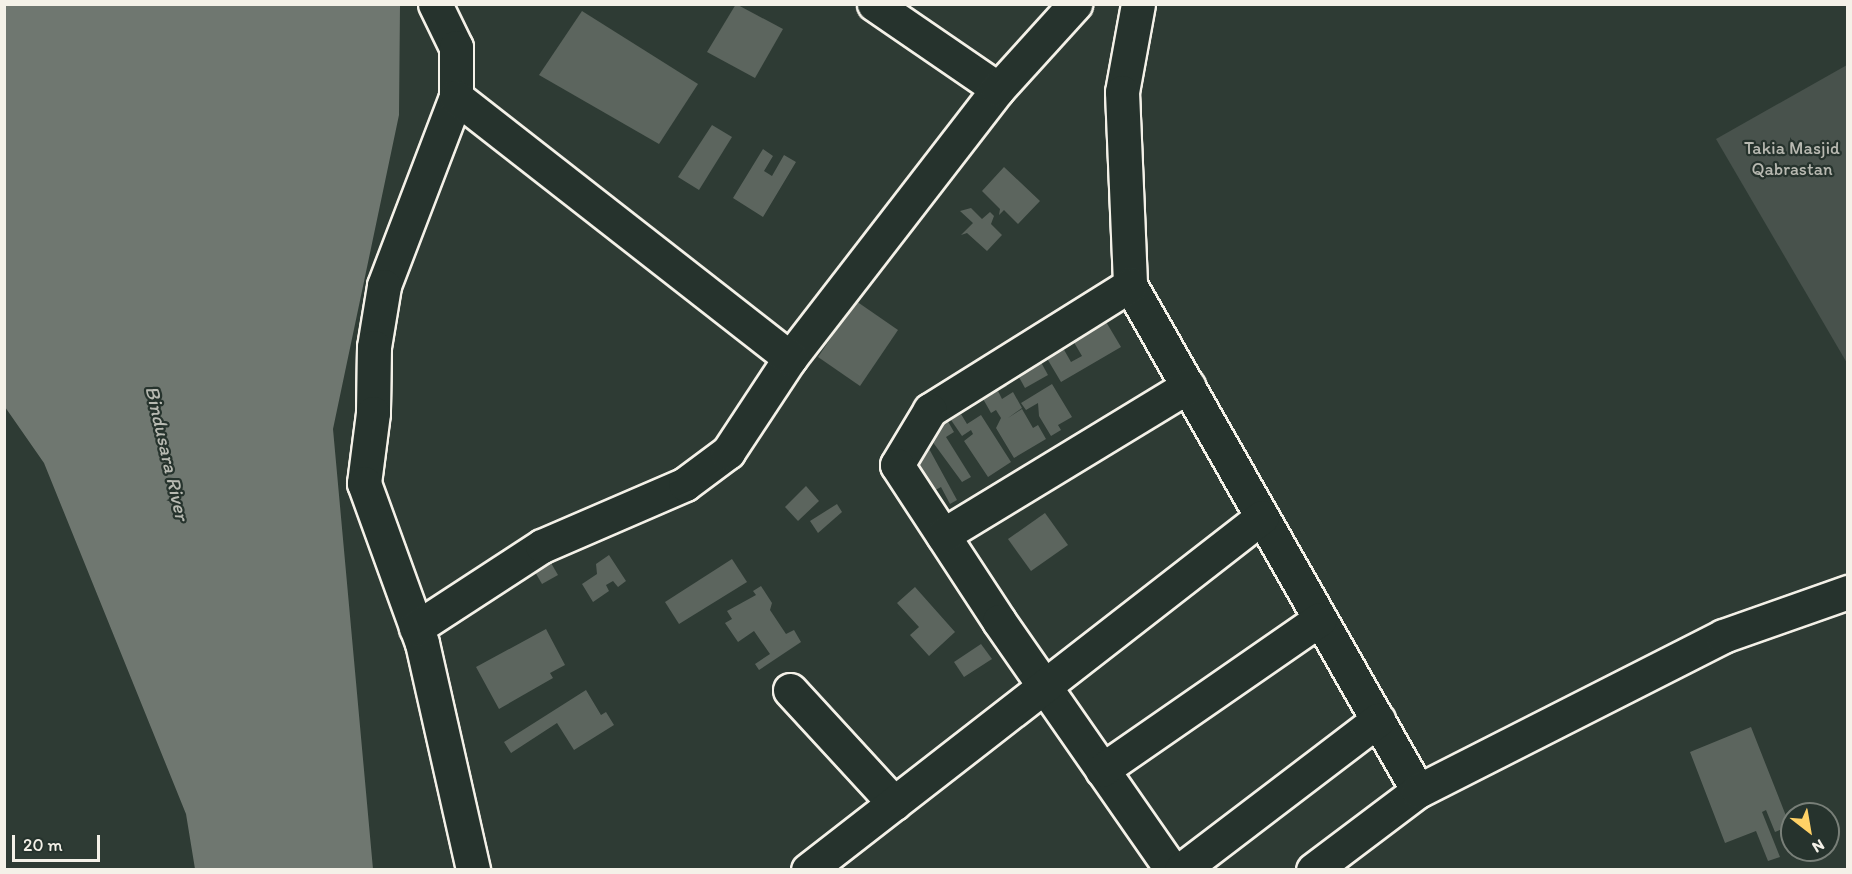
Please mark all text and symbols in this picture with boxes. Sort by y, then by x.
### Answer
park label: Takia Masjid Qabrastan [1744,138,1840,180]
water label: Bindusara River [140,384,194,522]
north arrow [1780,802,1840,862]
scale bar [15,823,104,861]
text: 20 m [23,834,63,856]
text: N [1809,835,1828,857]

